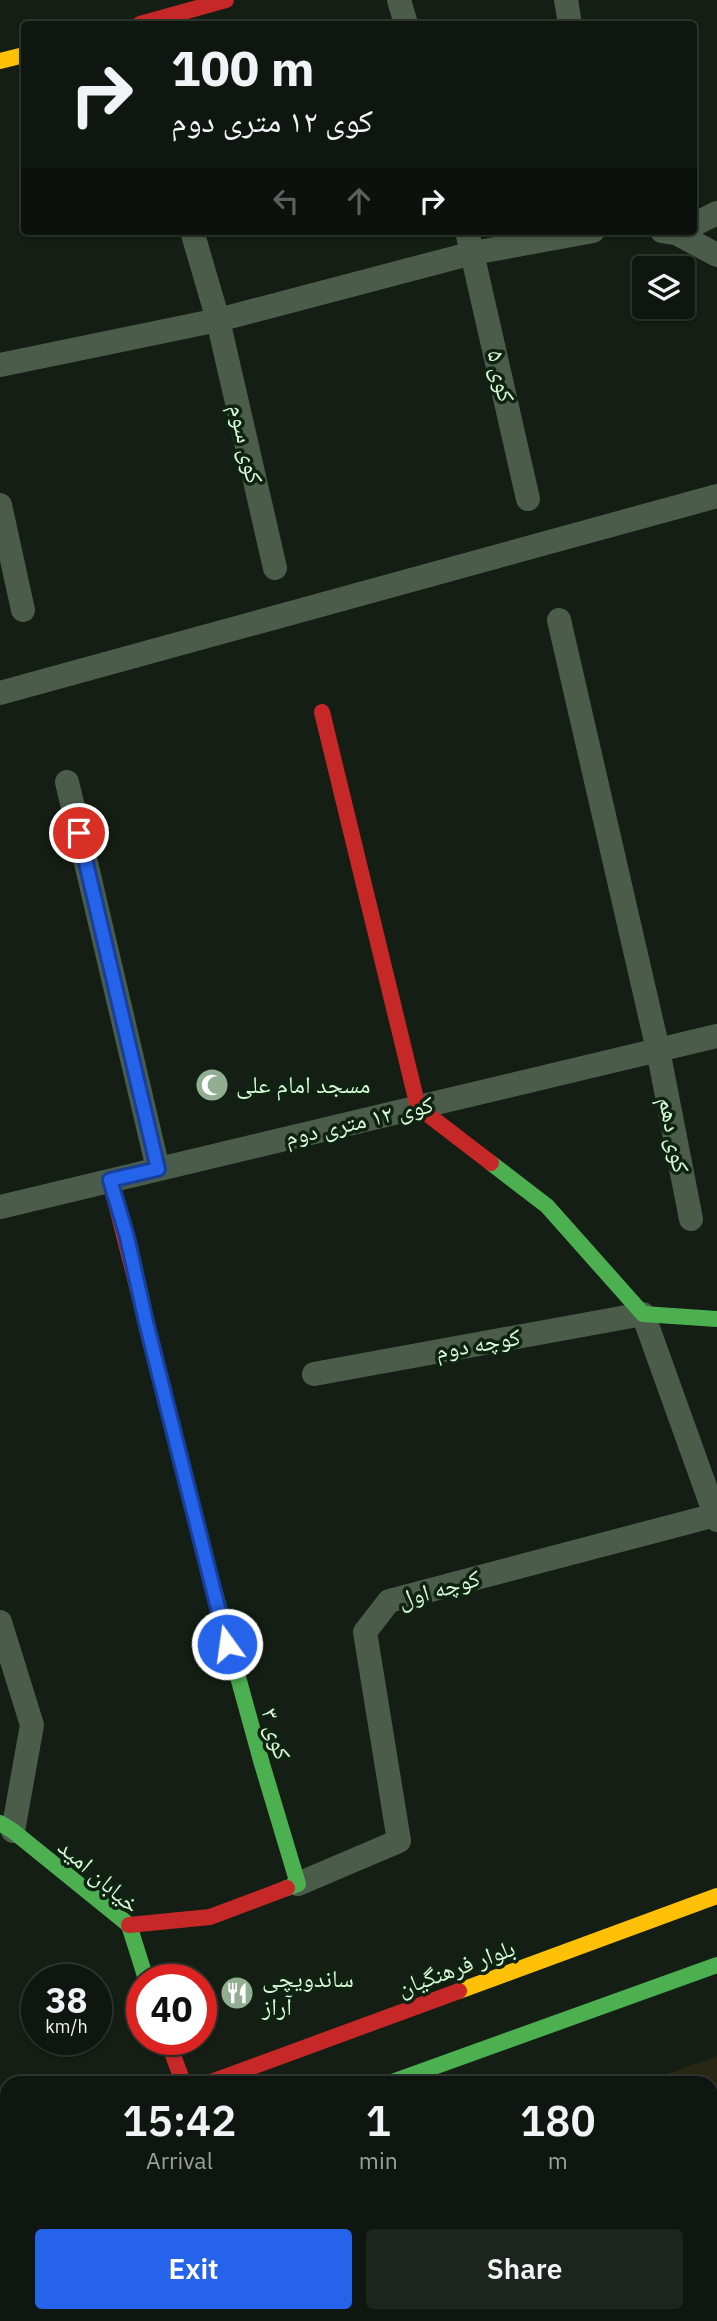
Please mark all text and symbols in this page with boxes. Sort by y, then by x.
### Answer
text: 100 m [171,36,315,99]
icon: right [56,49,147,140]
text: کوی ۱۲ متری دوم [171,99,373,141]
icon: left [267,182,305,220]
icon: ahead [340,182,378,220]
icon: right [413,182,451,220]
map controls [632,256,695,319]
button: layers [632,256,695,319]
street label: کوی ۵ [480,347,523,405]
street label: کوی سوم [221,401,272,487]
pin [49,803,109,863]
icon: arrive [60,814,98,852]
mosque icon: مسجد امام علی [193,1066,231,1104]
place label: مسجد امام علی [236,1068,371,1101]
street label: کوی ۱۲ متری دوم [281,1087,436,1154]
street label: کوی دهم [651,1094,698,1176]
street label: کوچه دوم [433,1320,523,1367]
street label: کوچه اول [394,1561,484,1615]
position arrow [190,1607,264,1681]
street label: کوی ۳ [254,1704,300,1763]
street label: خیابان امید [52,1831,148,1920]
street label: بلوار فرهنگیان [392,1931,519,2003]
place label: ساندویچی آراز [261,1962,354,2022]
speed limit sign: 40 [126,1964,217,2055]
restaurant icon: ساندویچی آراز [218,1974,256,2012]
text: 38 [45,1977,88,2023]
text: km/h [45,2015,88,2038]
text: 15:42 [122,2093,237,2148]
text: 1 [366,2093,391,2148]
text: 180 [520,2093,596,2148]
text: Arrival [146,2145,213,2175]
text: min [359,2145,398,2175]
text: m [548,2145,568,2175]
button: Exit [35,2229,352,2309]
button: Share [366,2229,683,2309]

